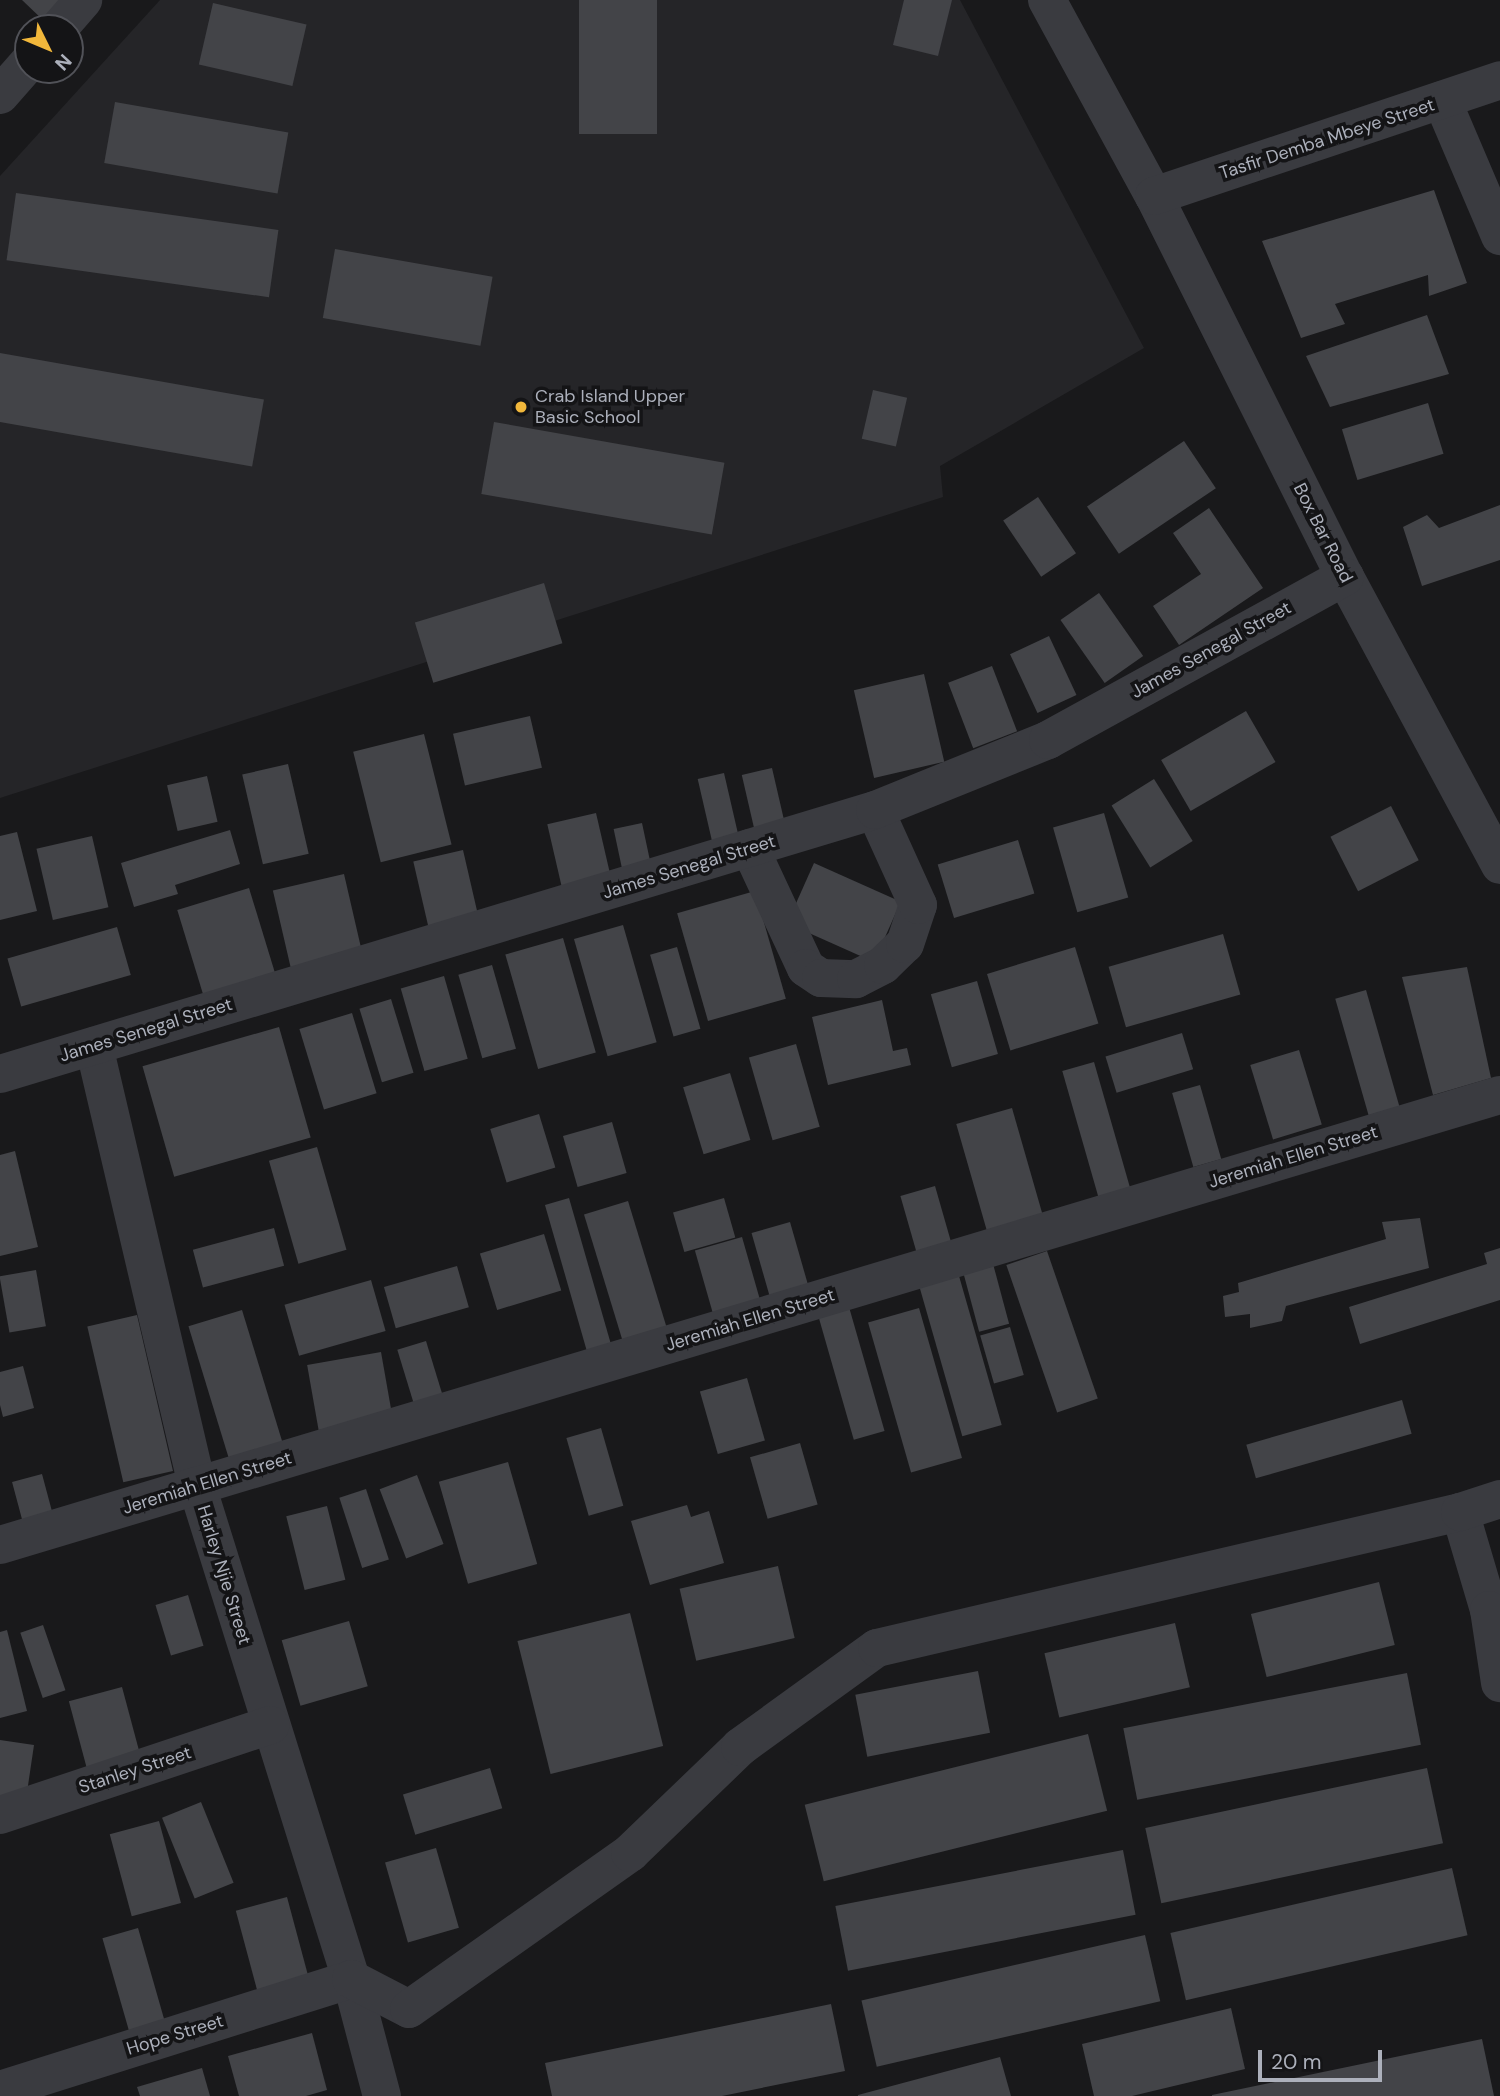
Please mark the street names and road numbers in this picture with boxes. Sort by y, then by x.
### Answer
street label: Tasfir Demba Mbeye Street [1217,94,1437,184]
street label: Box Bar Road [1289,480,1357,586]
street label: James Senegal Street [1127,597,1295,703]
street label: James Senegal Street [600,830,778,904]
street label: James Senegal Street [57,993,235,1067]
street label: Jeremiah Ellen Street [1206,1121,1380,1193]
street label: Jeremiah Ellen Street [663,1284,837,1356]
street label: Jeremiah Ellen Street [120,1447,294,1519]
street label: Harley Njie Street [193,1503,255,1647]
street label: Stanley Street [76,1742,194,1798]
street label: Hope Street [124,2010,226,2060]

